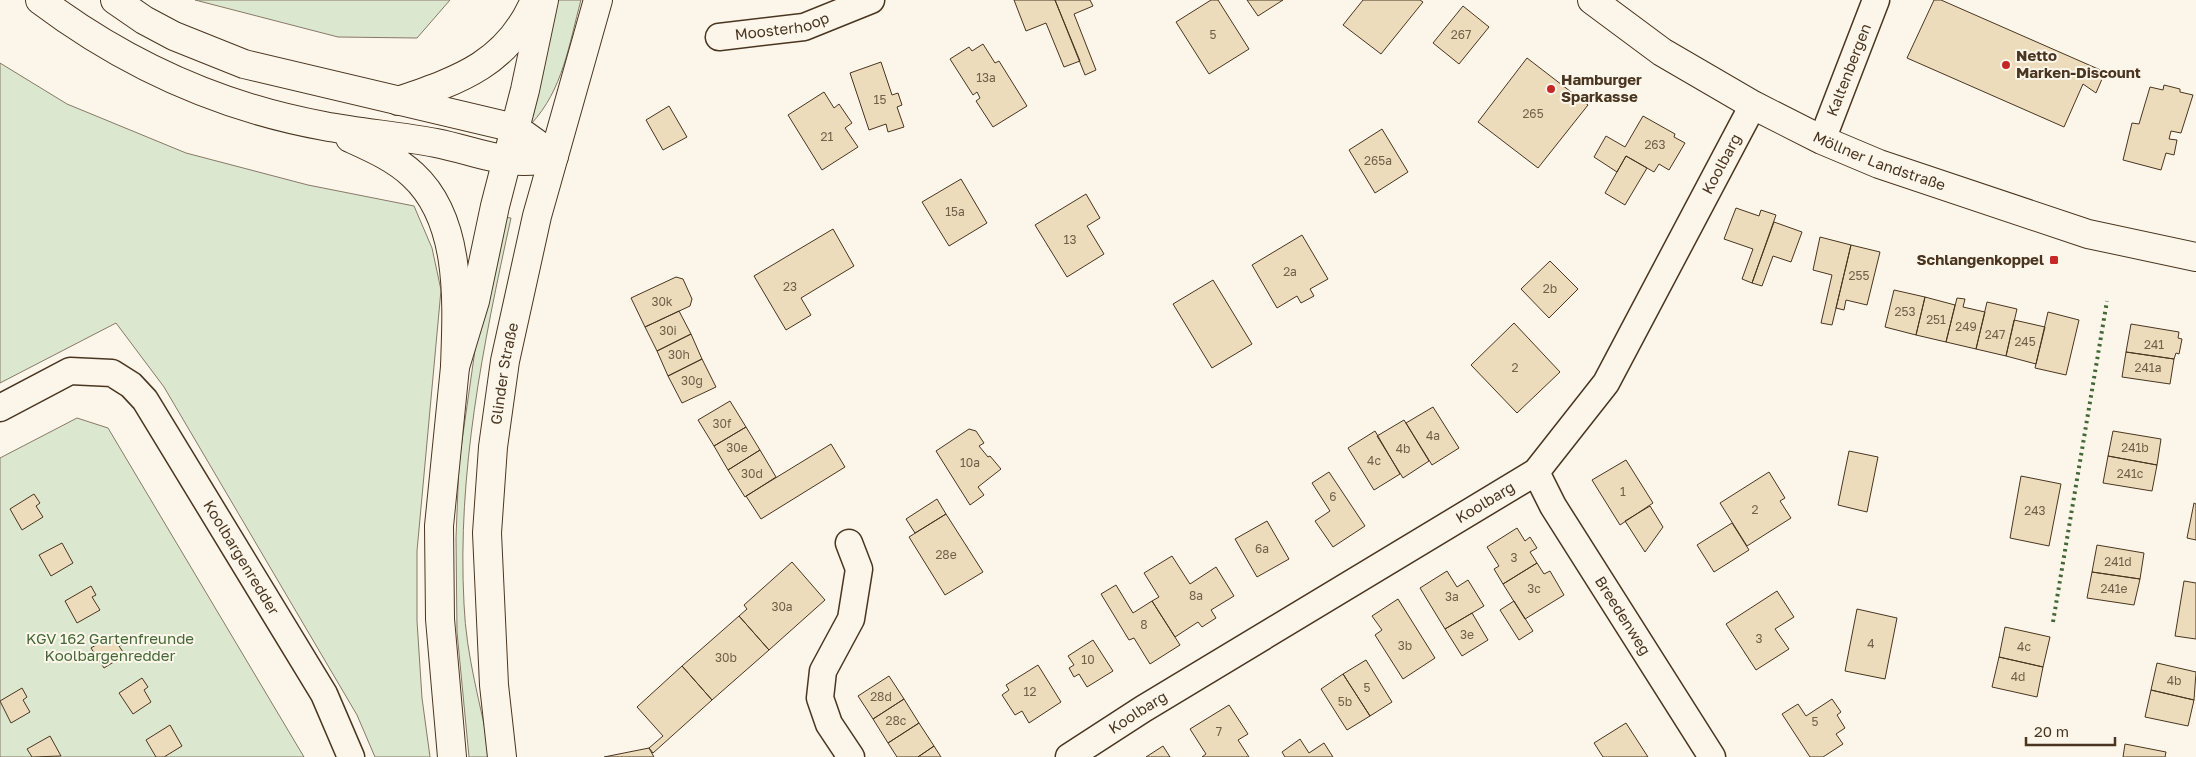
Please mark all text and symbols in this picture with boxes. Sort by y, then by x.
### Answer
street label: Moosterhoop [734,8,831,43]
street label: Kaltenbergen [1822,21,1874,119]
house number: 5 [1210,27,1217,42]
house number: 267 [1451,27,1471,42]
place label: Netto Marken-Discount [2016,46,2141,81]
marker: Netto Marken-Discount [2000,59,2012,71]
house number: 13a [976,70,996,85]
place label: Hamburger Sparkasse [1561,70,1642,105]
marker: Hamburger Sparkasse [1545,83,1557,95]
house number: 15 [874,92,886,107]
house number: 265 [1522,106,1544,121]
street label: Möllner Landstraße [1810,127,1948,194]
house number: 21 [821,129,834,144]
street label: Koolbarg [1698,130,1744,197]
house number: 263 [1644,137,1666,152]
house number: 265a [1364,153,1392,168]
house number: 15a [945,204,965,219]
house number: 13 [1064,232,1076,247]
place label: Schlangenkoppel [1917,250,2044,268]
marker: Schlangenkoppel [2048,254,2060,266]
house number: 2a [1283,264,1297,279]
house number: 255 [1849,268,1869,283]
house number: 23 [783,279,797,294]
house number: 2b [1543,281,1557,296]
house number: 30k [651,294,673,309]
house number: 253 [1895,304,1915,319]
house number: 251 [1926,312,1946,327]
house number: 249 [1955,319,1977,334]
street label: Glinder Straße [486,321,521,426]
house number: 30i [659,323,677,338]
house number: 247 [1985,327,2005,342]
house number: 245 [2014,334,2036,349]
house number: 241 [2144,337,2164,352]
house number: 30h [668,347,690,362]
house number: 2 [1512,360,1519,375]
house number: 241a [2135,360,2161,375]
house number: 30g [681,373,703,388]
house number: 30f [713,416,732,431]
house number: 4a [1426,428,1440,443]
house number: 30e [726,440,748,455]
house number: 241b [2121,440,2149,455]
house number: 4b [1396,441,1410,456]
house number: 4c [1367,453,1381,468]
house number: 10a [960,455,980,470]
house number: 30d [741,466,763,481]
house number: 241c [2117,466,2144,481]
street label: Koolbarg [1452,477,1518,526]
house number: 1 [1620,484,1626,499]
house number: 6 [1329,489,1337,504]
street label: Koolbargenredder [200,497,284,618]
house number: 2 [1752,502,1759,517]
house number: 243 [2024,503,2046,518]
house number: 6a [1255,541,1269,556]
house number: 28e [935,547,957,562]
house number: 3 [1510,550,1518,565]
house number: 241d [2104,554,2132,569]
street label: Breedenweg [1592,572,1655,658]
house number: 3c [1527,581,1541,596]
house number: 241e [2100,581,2128,596]
house number: 8a [1189,588,1203,603]
house number: 3a [1445,589,1459,604]
house number: 30a [771,599,793,614]
house number: 8 [1140,617,1148,632]
house number: 3e [1460,627,1474,642]
park label: KGV 162 Gartenfreunde Koolbargenredder [26,629,194,664]
house number: 3 [1755,631,1763,646]
house number: 4 [1867,636,1875,651]
house number: 3b [1398,638,1412,653]
house number: 4c [2017,639,2031,654]
house number: 30b [715,650,737,665]
house number: 10 [1081,652,1095,667]
house number: 4d [2011,669,2025,684]
house number: 4b [2167,673,2181,688]
house number: 5 [1364,680,1371,695]
house number: 12 [1024,684,1036,699]
street label: Koolbarg [1105,687,1170,737]
house number: 28d [870,689,892,704]
house number: 5b [1338,694,1352,709]
house number: 28c [886,713,907,728]
house number: 5 [1812,714,1819,729]
scale bar [2026,714,2115,746]
text: 20 m [2034,722,2069,740]
house number: 7 [1216,724,1222,739]

